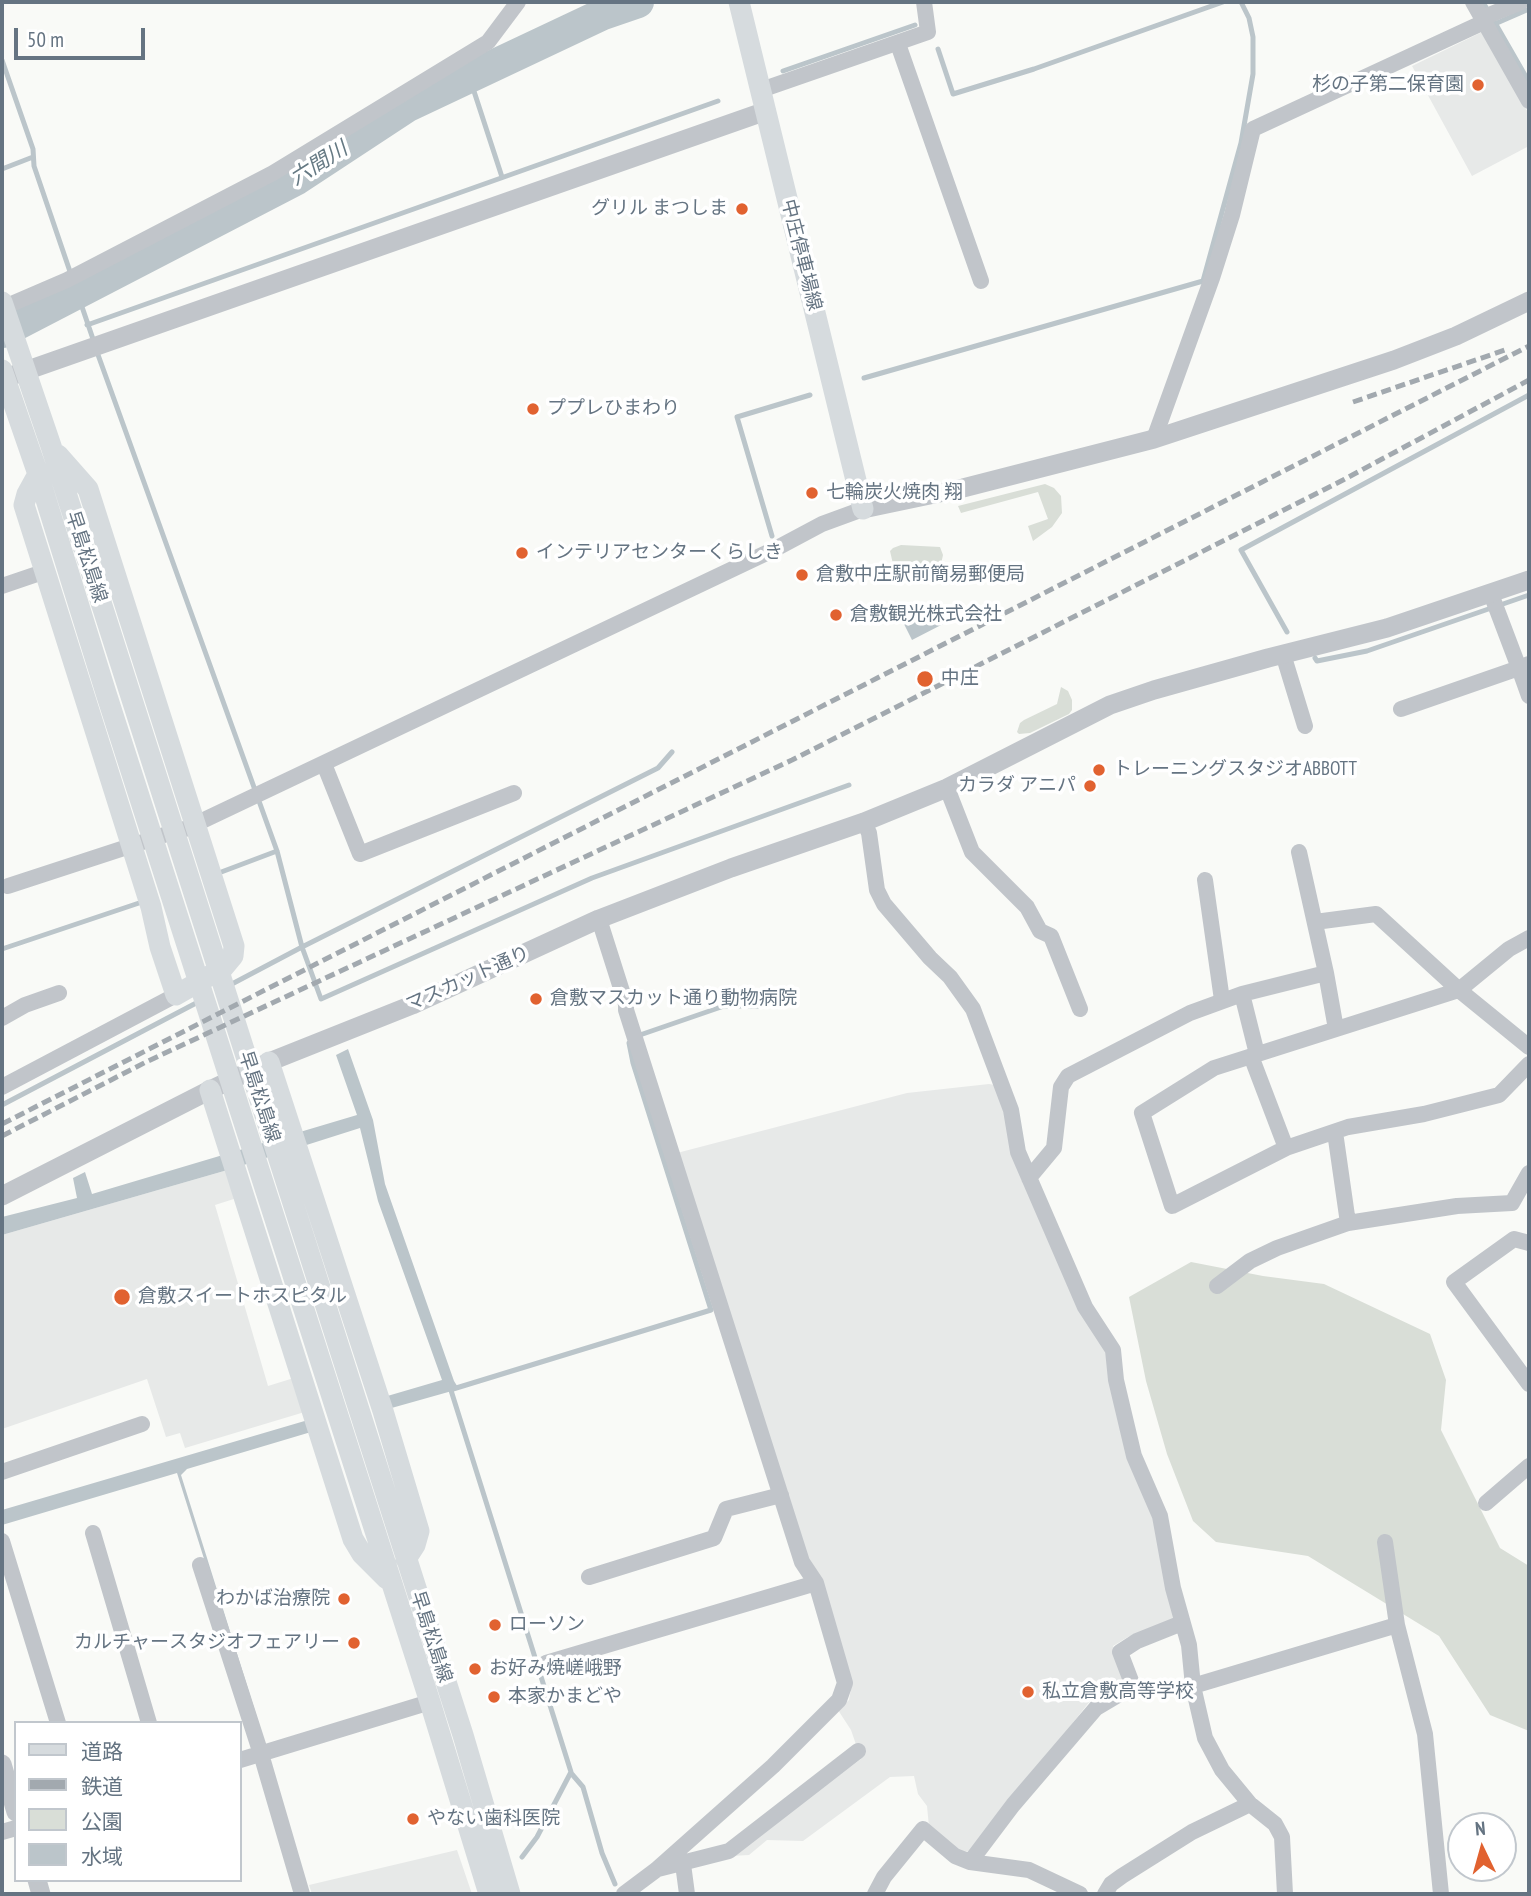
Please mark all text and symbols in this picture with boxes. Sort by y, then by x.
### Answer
scale bar [18,14,149,58]
text: 50 m [27,26,64,53]
place label: 杉の子第二保育園 [1312,74,1464,96]
marker: 杉の子第二保育園 [1470,77,1486,93]
water label: 六間川 [286,137,352,191]
street label: 中庄停車場線 [776,197,826,313]
place label: グリル まつしま [591,198,728,220]
marker: グリル まつしま [734,201,750,217]
place label: ププレひまわり [547,398,680,420]
marker: ププレひまわり [525,401,541,417]
place label: 七輪炭火焼肉 翔 [826,482,963,504]
marker: 七輪炭火焼肉 翔 [804,485,820,501]
street label: 早島松島線 [60,508,112,606]
place label: インテリアセンターくらしき [536,542,783,564]
marker: インテリアセンターくらしき [514,545,530,561]
place label: 倉敷中庄駅前簡易郵便局 [816,564,1025,586]
marker: 倉敷中庄駅前簡易郵便局 [794,567,810,583]
place label: 倉敷観光株式会社 [850,604,1002,626]
marker: 倉敷観光株式会社 [828,607,844,623]
place label: 中庄 [941,668,979,690]
marker: 中庄 [915,669,935,689]
place label: トレーニングスタジオABBOTT [1113,759,1357,781]
marker: トレーニングスタジオABBOTT [1091,762,1107,778]
place label: カラダ アニパ [958,775,1076,797]
marker: カラダ アニパ [1082,778,1098,794]
street label: マスカット通り [403,942,533,1016]
place label: 倉敷マスカット通り動物病院 [550,988,797,1010]
marker: 倉敷マスカット通り動物病院 [528,991,544,1007]
street label: 早島松島線 [233,1048,285,1146]
place label: 倉敷スイートホスピタル [138,1286,347,1308]
marker: 倉敷スイートホスピタル [112,1287,132,1307]
place label: わかば治療院 [216,1588,330,1610]
street label: 早島松島線 [405,1588,457,1686]
marker: わかば治療院 [336,1591,352,1607]
place label: ローソン [509,1614,585,1636]
marker: ローソン [487,1617,503,1633]
place label: カルチャースタジオフェアリー [74,1632,340,1654]
marker: カルチャースタジオフェアリー [346,1635,362,1651]
place label: お好み焼嵯峨野 [489,1658,622,1680]
marker: お好み焼嵯峨野 [467,1661,483,1677]
place label: 私立倉敷高等学校 [1042,1681,1194,1703]
marker: 私立倉敷高等学校 [1020,1684,1036,1700]
place label: 本家かまどや [508,1686,622,1708]
marker: 本家かまどや [486,1689,502,1705]
legend [14,1721,242,1882]
text: 道路 [81,1738,123,1765]
text: 鉄道 [81,1773,123,1800]
text: 公園 [81,1808,123,1835]
place label: やない歯科医院 [427,1808,560,1830]
marker: やない歯科医院 [405,1811,421,1827]
north arrow [1447,1812,1517,1882]
text: N [1474,1816,1486,1840]
text: 水域 [81,1843,123,1870]

